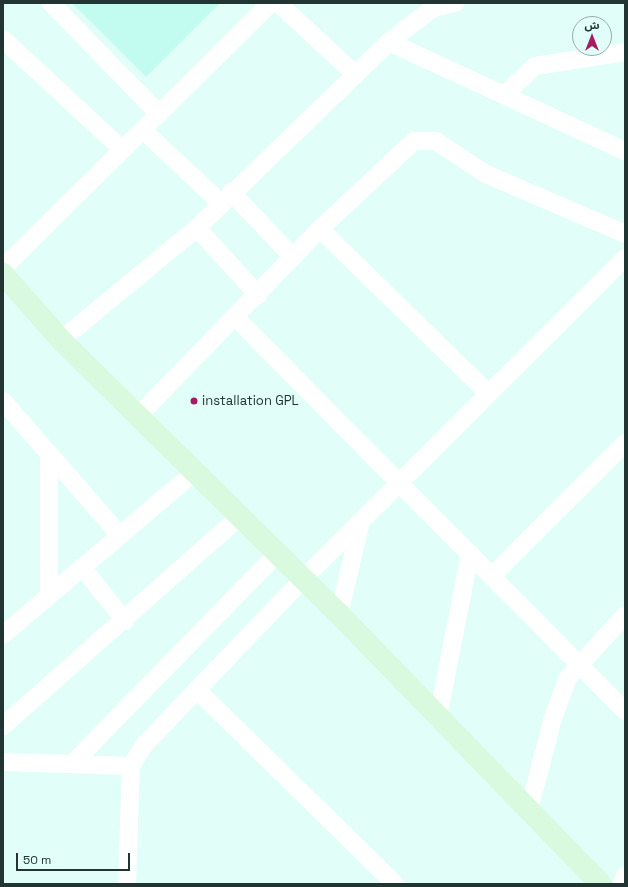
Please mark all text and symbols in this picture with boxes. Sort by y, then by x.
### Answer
north arrow [572,16,612,56]
text: ش [584,18,600,32]
place label: installation GPL [202,393,299,409]
marker: installation GPL [189,396,199,406]
scale bar [18,845,132,871]
text: 50 m [23,852,51,868]

